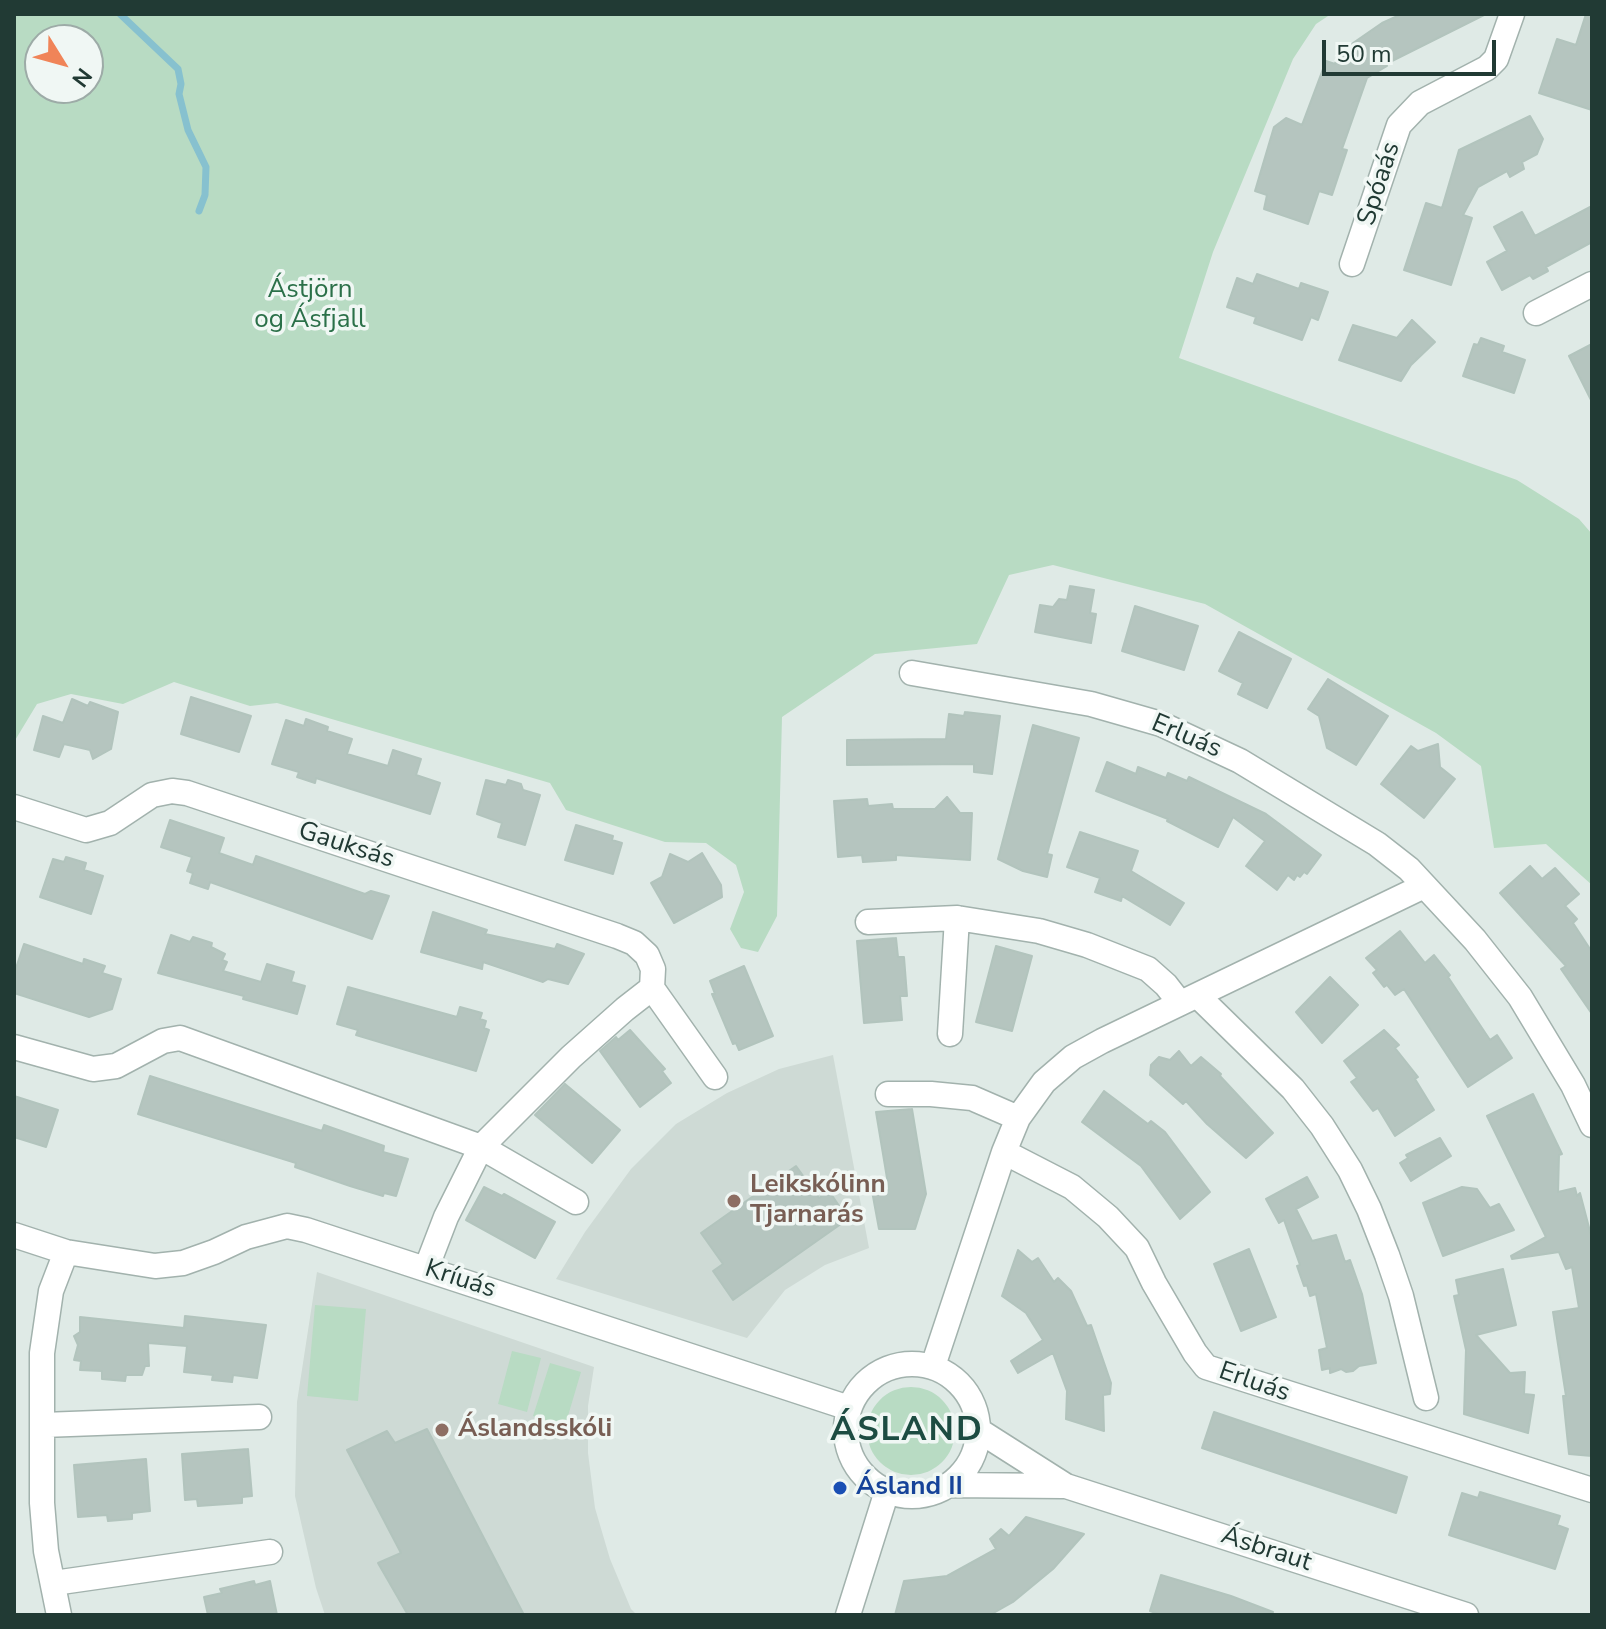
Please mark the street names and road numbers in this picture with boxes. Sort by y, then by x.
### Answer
street label: Spóaás [1352,138,1408,230]
street label: Erluás [1146,708,1226,766]
street label: Gauksás [294,816,398,876]
street label: Kríuás [421,1254,499,1306]
street label: Erluás [1214,1356,1294,1410]
street label: Ásbraut [1217,1521,1315,1579]

